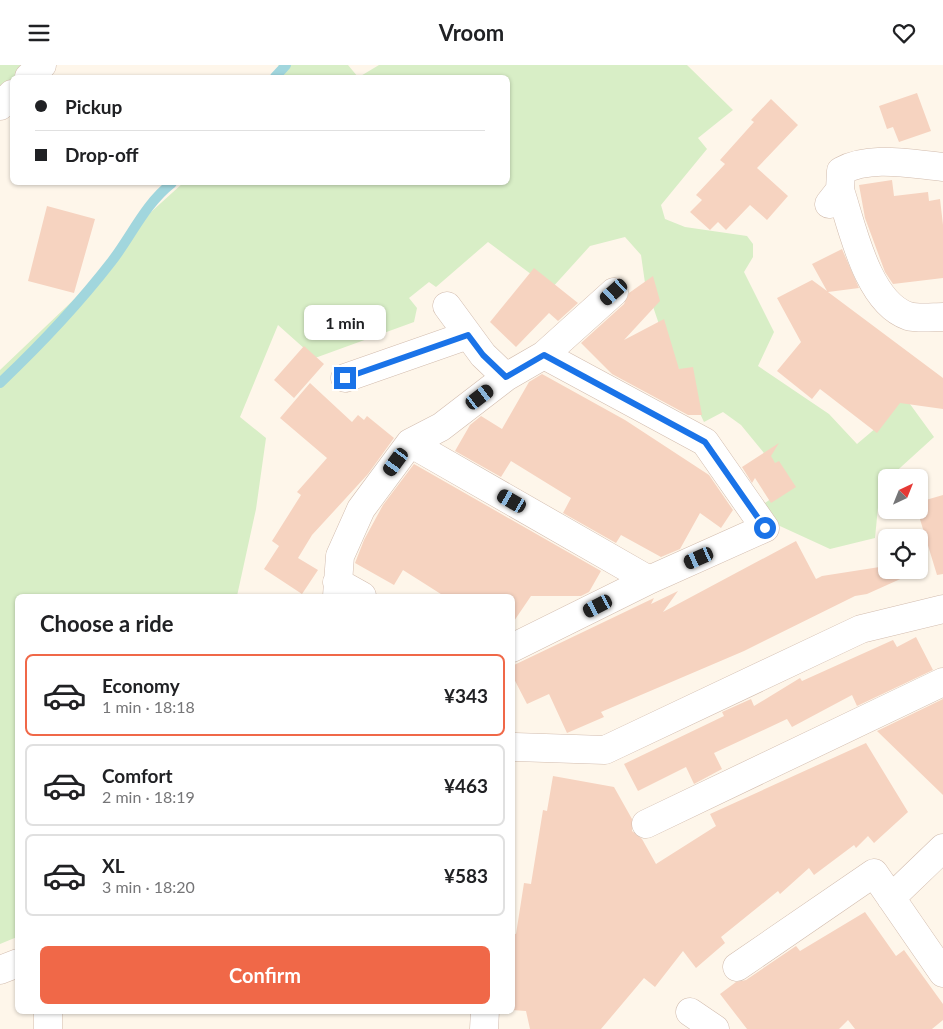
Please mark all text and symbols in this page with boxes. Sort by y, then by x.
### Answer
icon: menu [25,19,53,47]
text: Vroom [439,19,504,46]
icon: heart [890,19,918,47]
text: Pickup [65,95,122,118]
text: Drop-off [65,143,139,166]
car [597,276,630,308]
callout: 1 min [304,305,386,341]
text: 1 min [325,313,365,332]
route end [334,367,356,389]
car [463,382,496,412]
car [381,445,410,479]
north arrow [878,469,928,519]
map controls [878,469,928,579]
car [495,487,528,515]
route start [754,517,776,539]
button: locate [878,529,928,579]
car [682,545,715,571]
car [581,593,614,619]
text: Choose a ride [40,610,174,637]
icon: car [42,673,87,718]
text: Economy [102,674,180,697]
text: ¥343 [444,684,488,707]
text: 1 min · 18:18 [102,697,195,716]
icon: car [42,763,87,808]
text: Comfort [102,764,173,787]
text: ¥463 [444,774,488,797]
text: 2 min · 18:19 [102,787,195,806]
icon: car [42,853,87,898]
text: XL [102,854,125,877]
text: ¥583 [444,864,488,887]
text: 3 min · 18:20 [102,877,195,896]
button: Confirm [40,946,490,1004]

